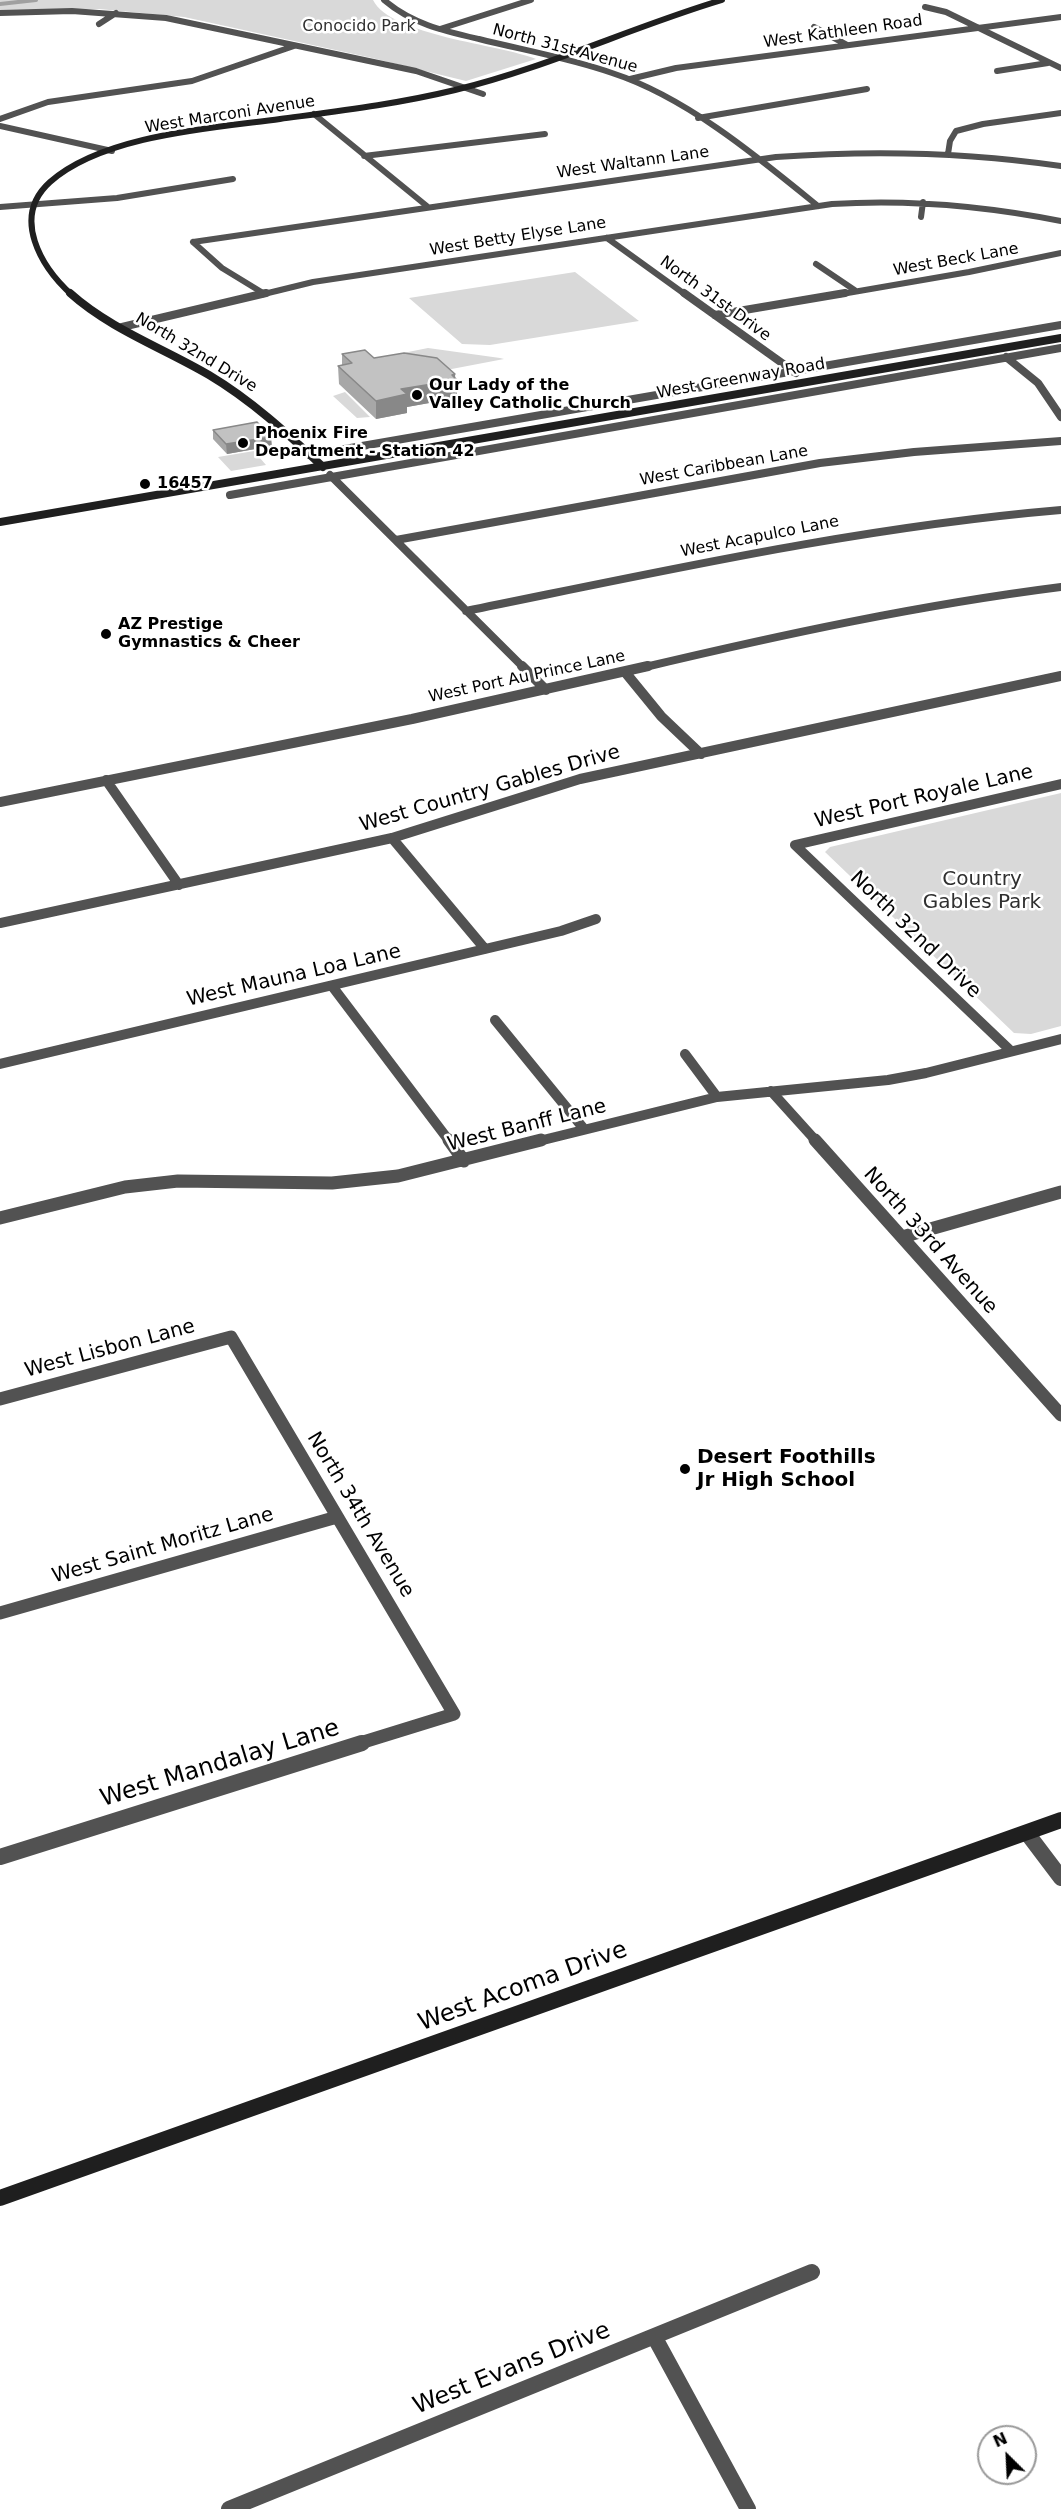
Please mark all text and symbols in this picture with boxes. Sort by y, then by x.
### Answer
street label: West Kathleen Road [762,11,924,53]
park label: Conocido Park [302,17,416,37]
street label: North 31st Avenue [490,20,640,78]
street label: West Marconi Avenue [144,92,316,138]
street label: West Waltann Lane [556,143,710,183]
street label: West Betty Elyse Lane [428,214,608,260]
street label: West Beck Lane [892,240,1020,280]
street label: North 31st Drive [656,252,774,346]
street label: North 32nd Drive [132,309,260,397]
street label: West Greenway Road [655,355,827,403]
place label: Our Lady of the Valley Catholic Church [429,376,631,414]
marker: Our Lady of the Valley Catholic Church [410,388,424,402]
place label: Phoenix Fire Department - Station 42 [255,424,475,462]
marker: Phoenix Fire Department - Station 42 [236,436,250,450]
street label: West Caribbean Lane [638,442,810,490]
place label: 16457 [157,474,213,494]
marker: 16457 [138,477,152,491]
street label: West Acapulco Lane [679,512,841,562]
place label: AZ Prestige Gymnastics & Cheer [118,615,300,653]
marker: AZ Prestige Gymnastics & Cheer [99,627,113,641]
street label: West Port Au Prince Lane [427,647,627,707]
street label: West Country Gables Drive [357,740,623,838]
street label: West Port Royale Lane [812,760,1036,834]
street label: North 32nd Drive [845,866,985,1004]
park label: Country Gables Park [923,868,1041,915]
street label: West Mauna Loa Lane [185,940,403,1012]
street label: West Banff Lane [445,1095,609,1157]
street label: North 33rd Avenue [858,1163,1002,1319]
street label: West Lisbon Lane [22,1315,198,1383]
street label: North 34th Avenue [301,1428,419,1602]
place label: Desert Foothills Jr High School [697,1446,876,1493]
marker: Desert Foothills Jr High School [678,1462,692,1476]
street label: West Saint Moritz Lane [50,1503,276,1589]
street label: West Mandalay Lane [97,1714,343,1814]
street label: West Acoma Drive [415,1936,631,2038]
street label: West Evans Drive [409,2316,615,2422]
north arrow [977,2425,1037,2485]
text: N [990,2429,1010,2451]

